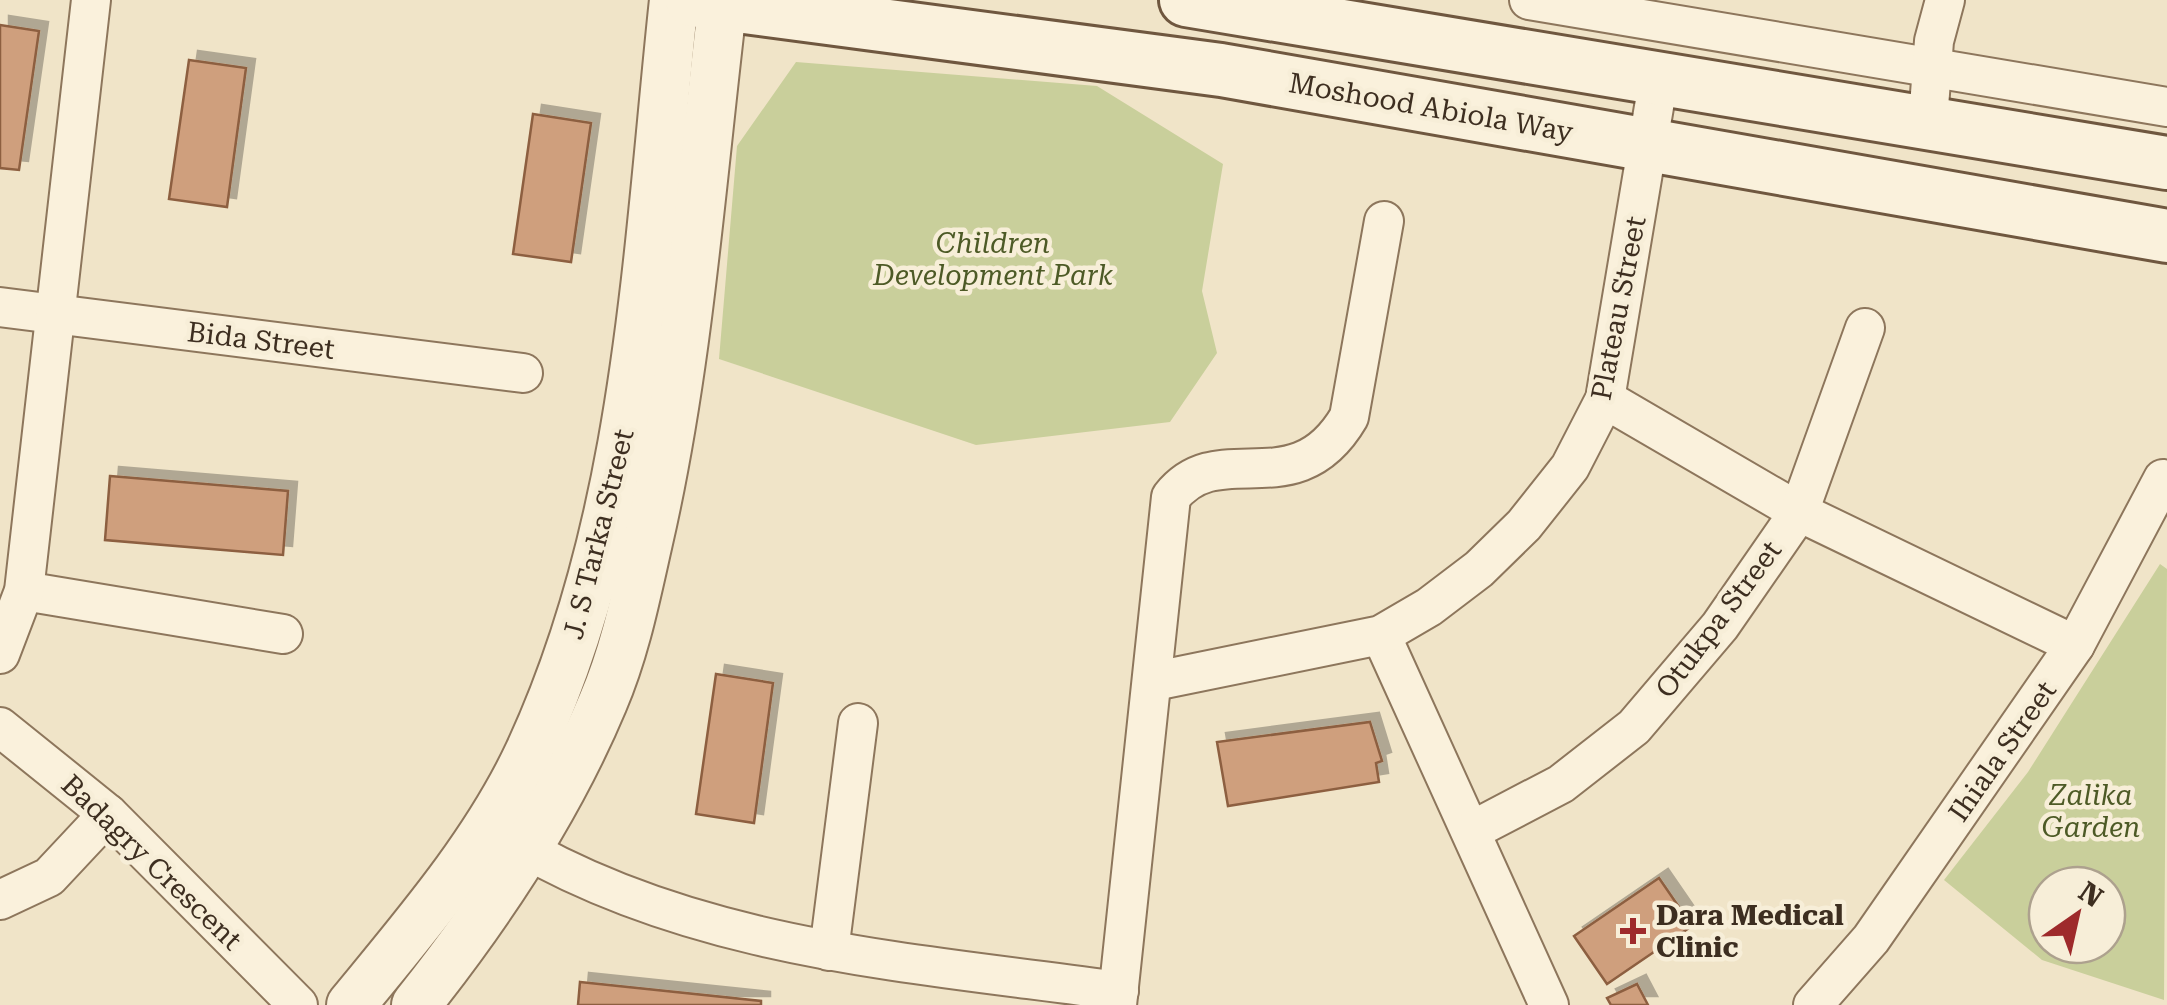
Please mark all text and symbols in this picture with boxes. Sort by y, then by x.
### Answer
street label: Moshood Abiola Way [1286,66,1576,149]
street label: Plateau Street [1584,213,1652,403]
park label: Children Development Park [872,227,1114,292]
street label: Bida Street [185,315,336,366]
street label: J. S Tarka Street [556,426,641,643]
street label: Otukpa Street [1649,534,1788,704]
street label: Ihiala Street [1942,675,2063,828]
street label: Badagry Crescent [55,768,249,957]
park label: Zalika Garden [2042,779,2140,844]
north arrow [2027,865,2127,965]
text: N [2073,875,2109,914]
place label: Dara Medical Clinic [1656,899,1844,964]
marker: Dara Medical Clinic [1620,918,1646,944]

